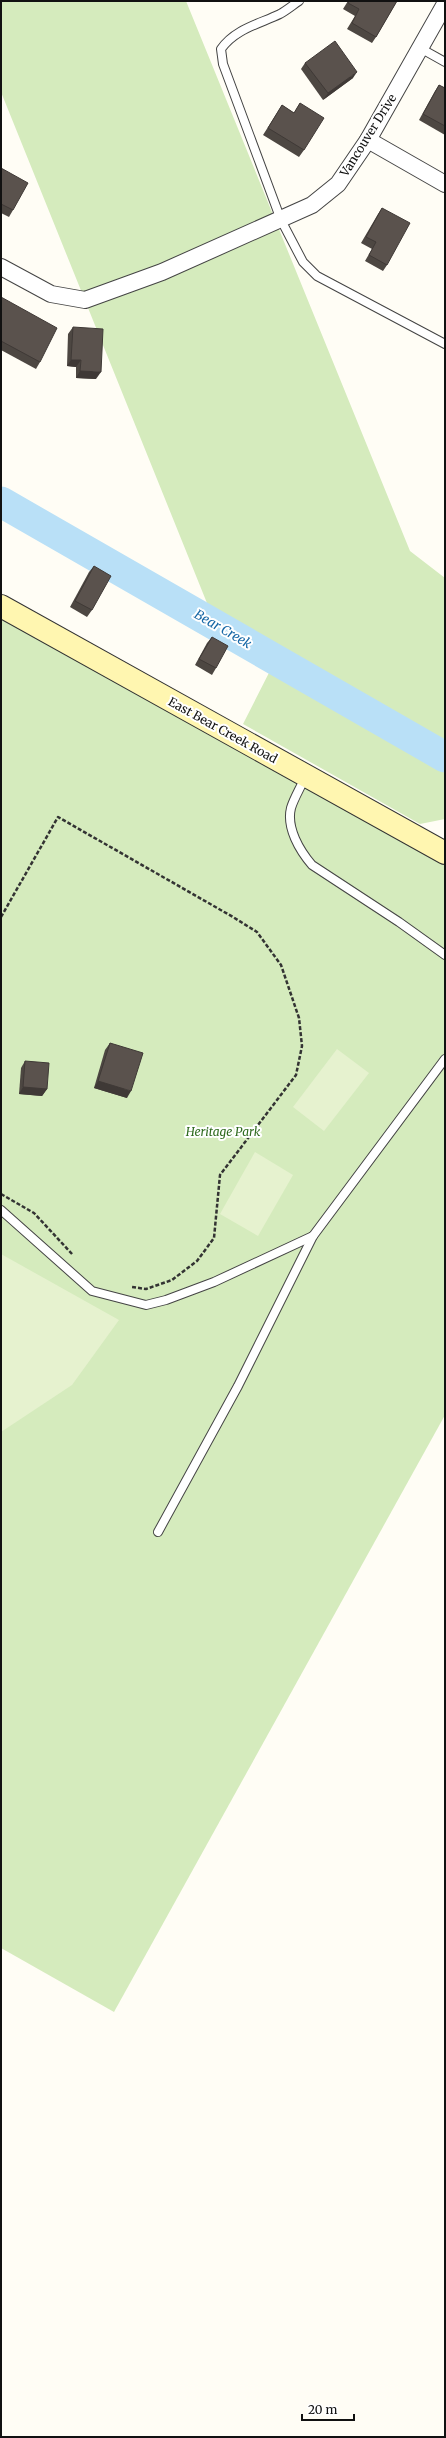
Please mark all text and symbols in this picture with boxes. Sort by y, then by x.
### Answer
street label: Vancouver Drive [336,91,399,180]
water label: Bear Creek [191,606,255,652]
street label: East Bear Creek Road [166,694,280,766]
park label: Heritage Park [185,1124,261,1139]
scale bar [302,2396,354,2422]
text: 20 m [308,2402,337,2417]

